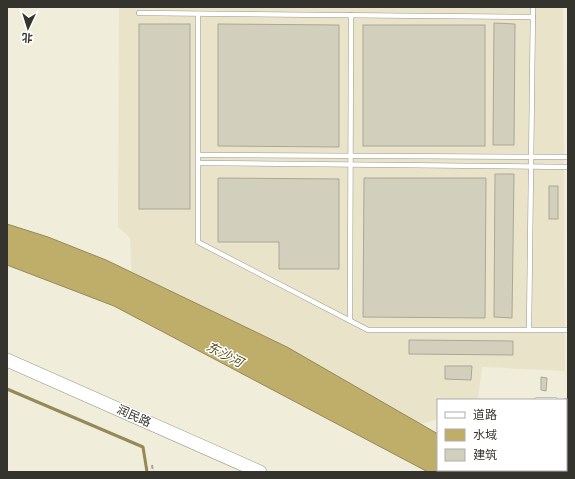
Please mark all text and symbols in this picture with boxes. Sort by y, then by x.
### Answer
north arrow [8,8,48,48]
text: 北 [21,31,33,45]
water label: 东沙河 [204,338,249,371]
legend [437,399,567,471]
street label: 润民路 [115,401,154,430]
text: 道路 [473,407,497,422]
text: 水域 [473,427,497,442]
text: 建筑 [473,447,497,462]

